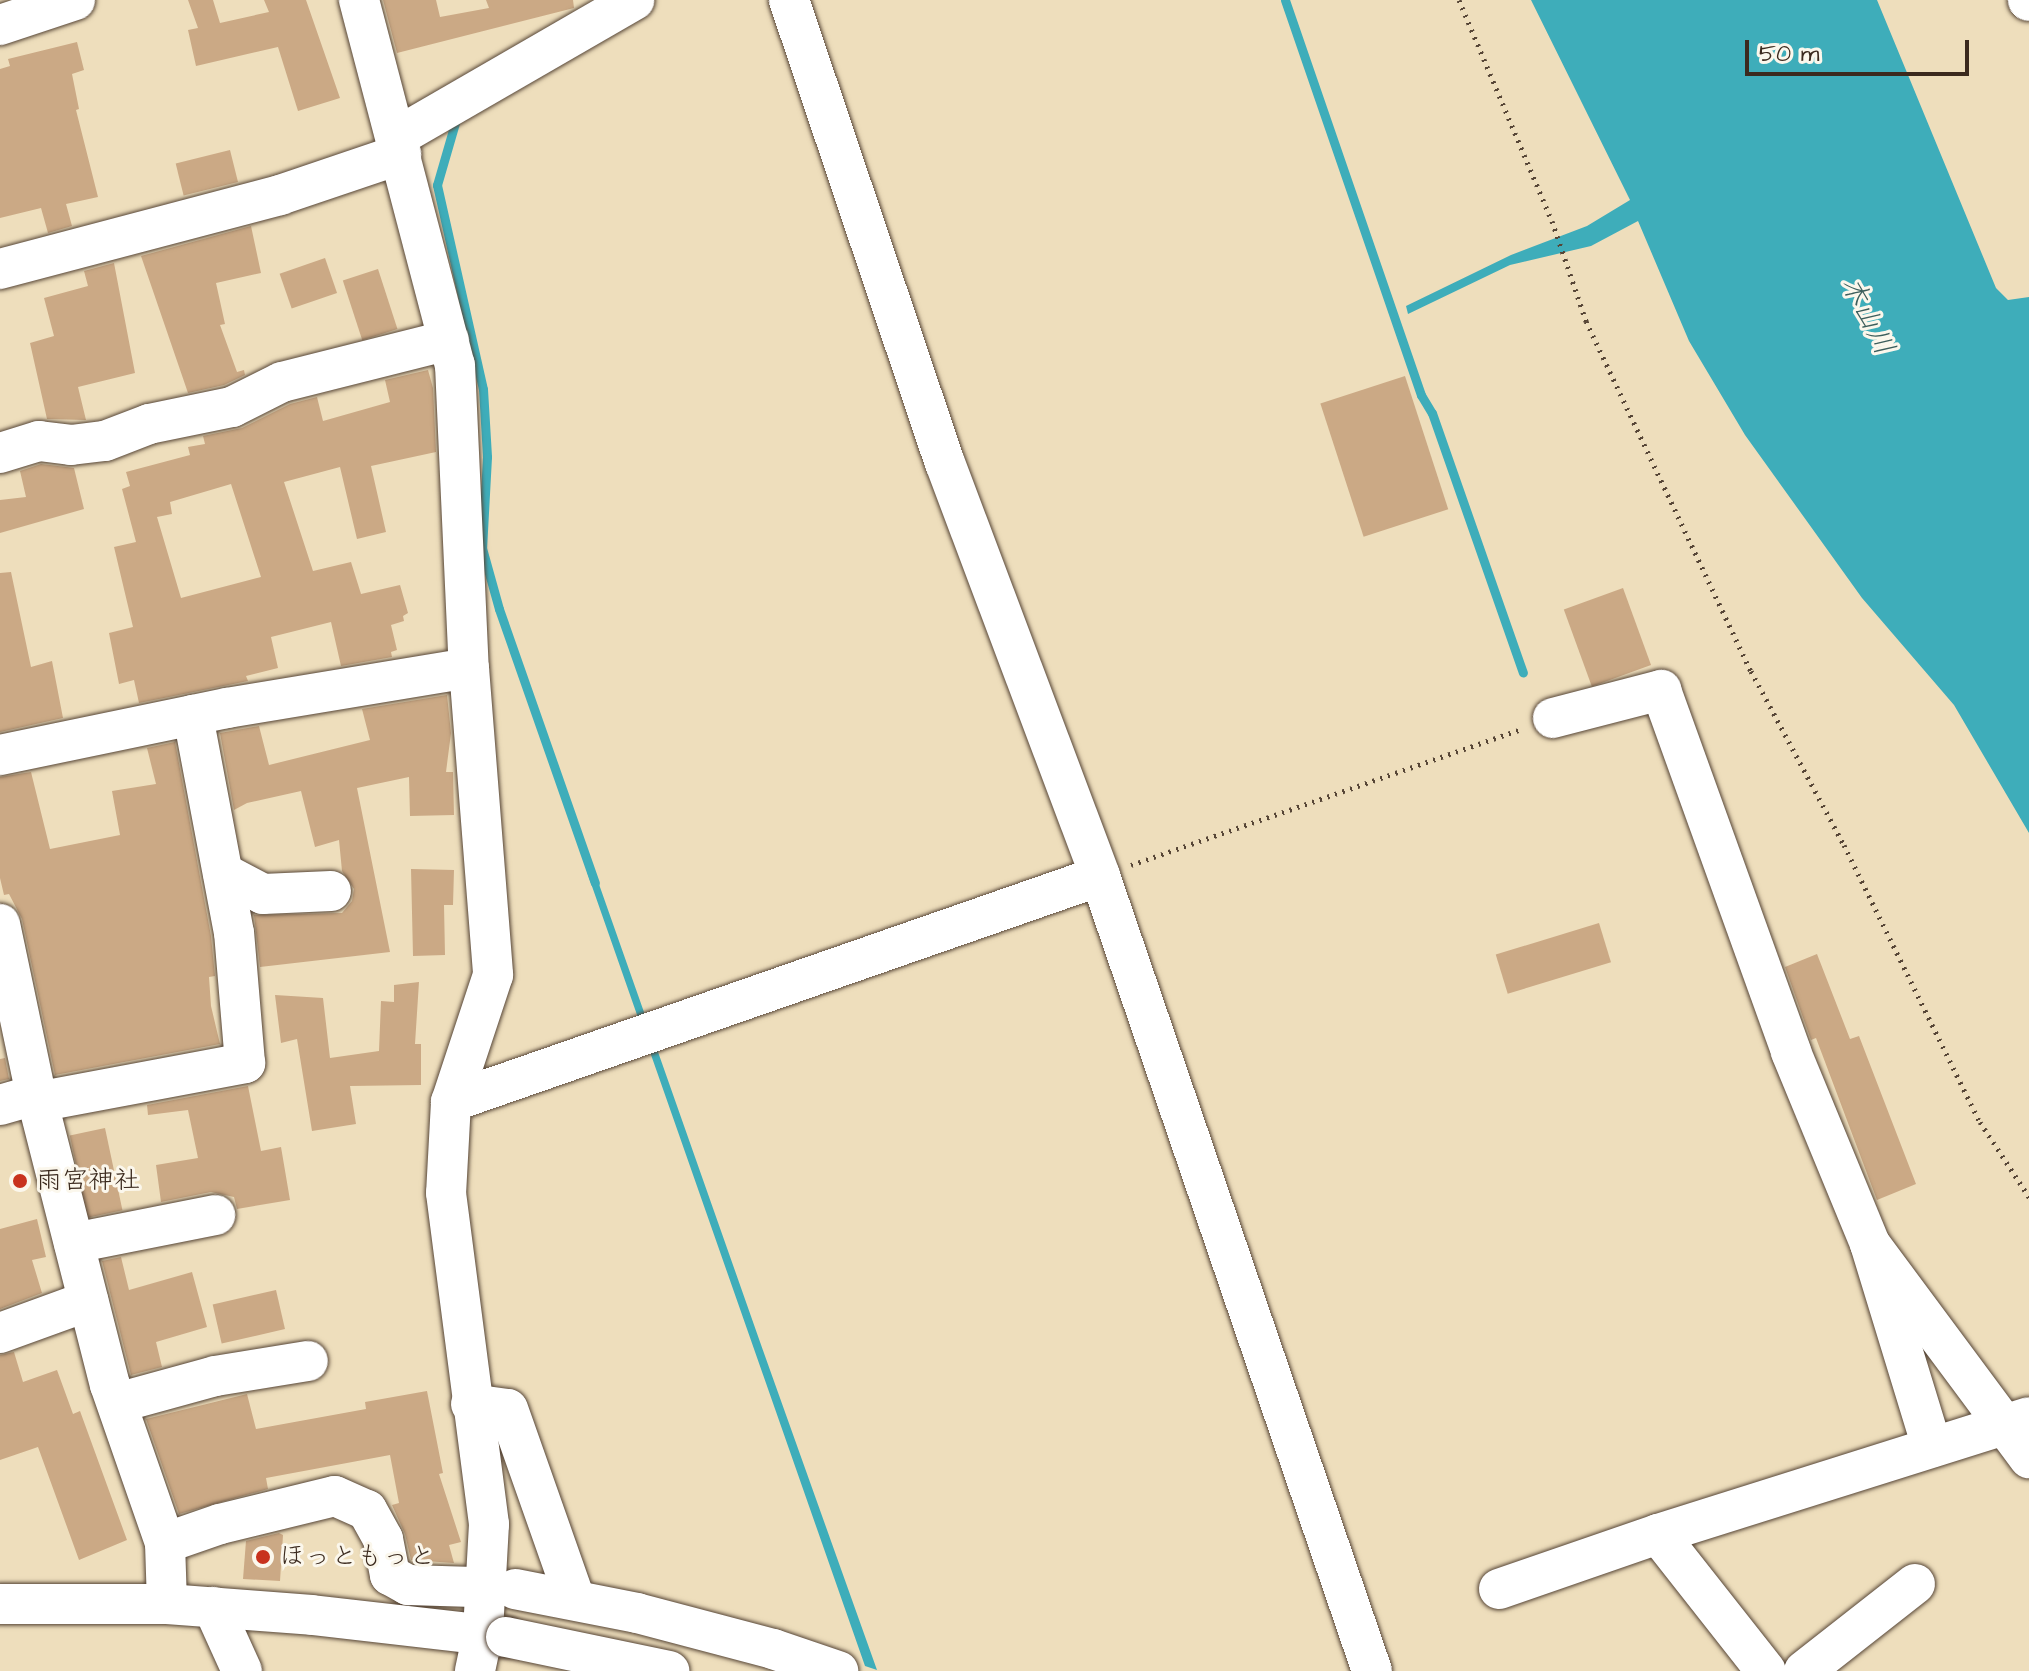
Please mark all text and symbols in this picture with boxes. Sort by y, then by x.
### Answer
scale bar [1749,24,1973,74]
text: 50 m [1759,37,1819,71]
water label: 木山川 [1833,271,1901,361]
place label: 雨宮神社 [36,1165,140,1197]
marker: 雨宮神社 [11,1172,29,1190]
place label: ほっともっと [279,1541,435,1573]
marker: ほっともっと [254,1548,272,1566]

